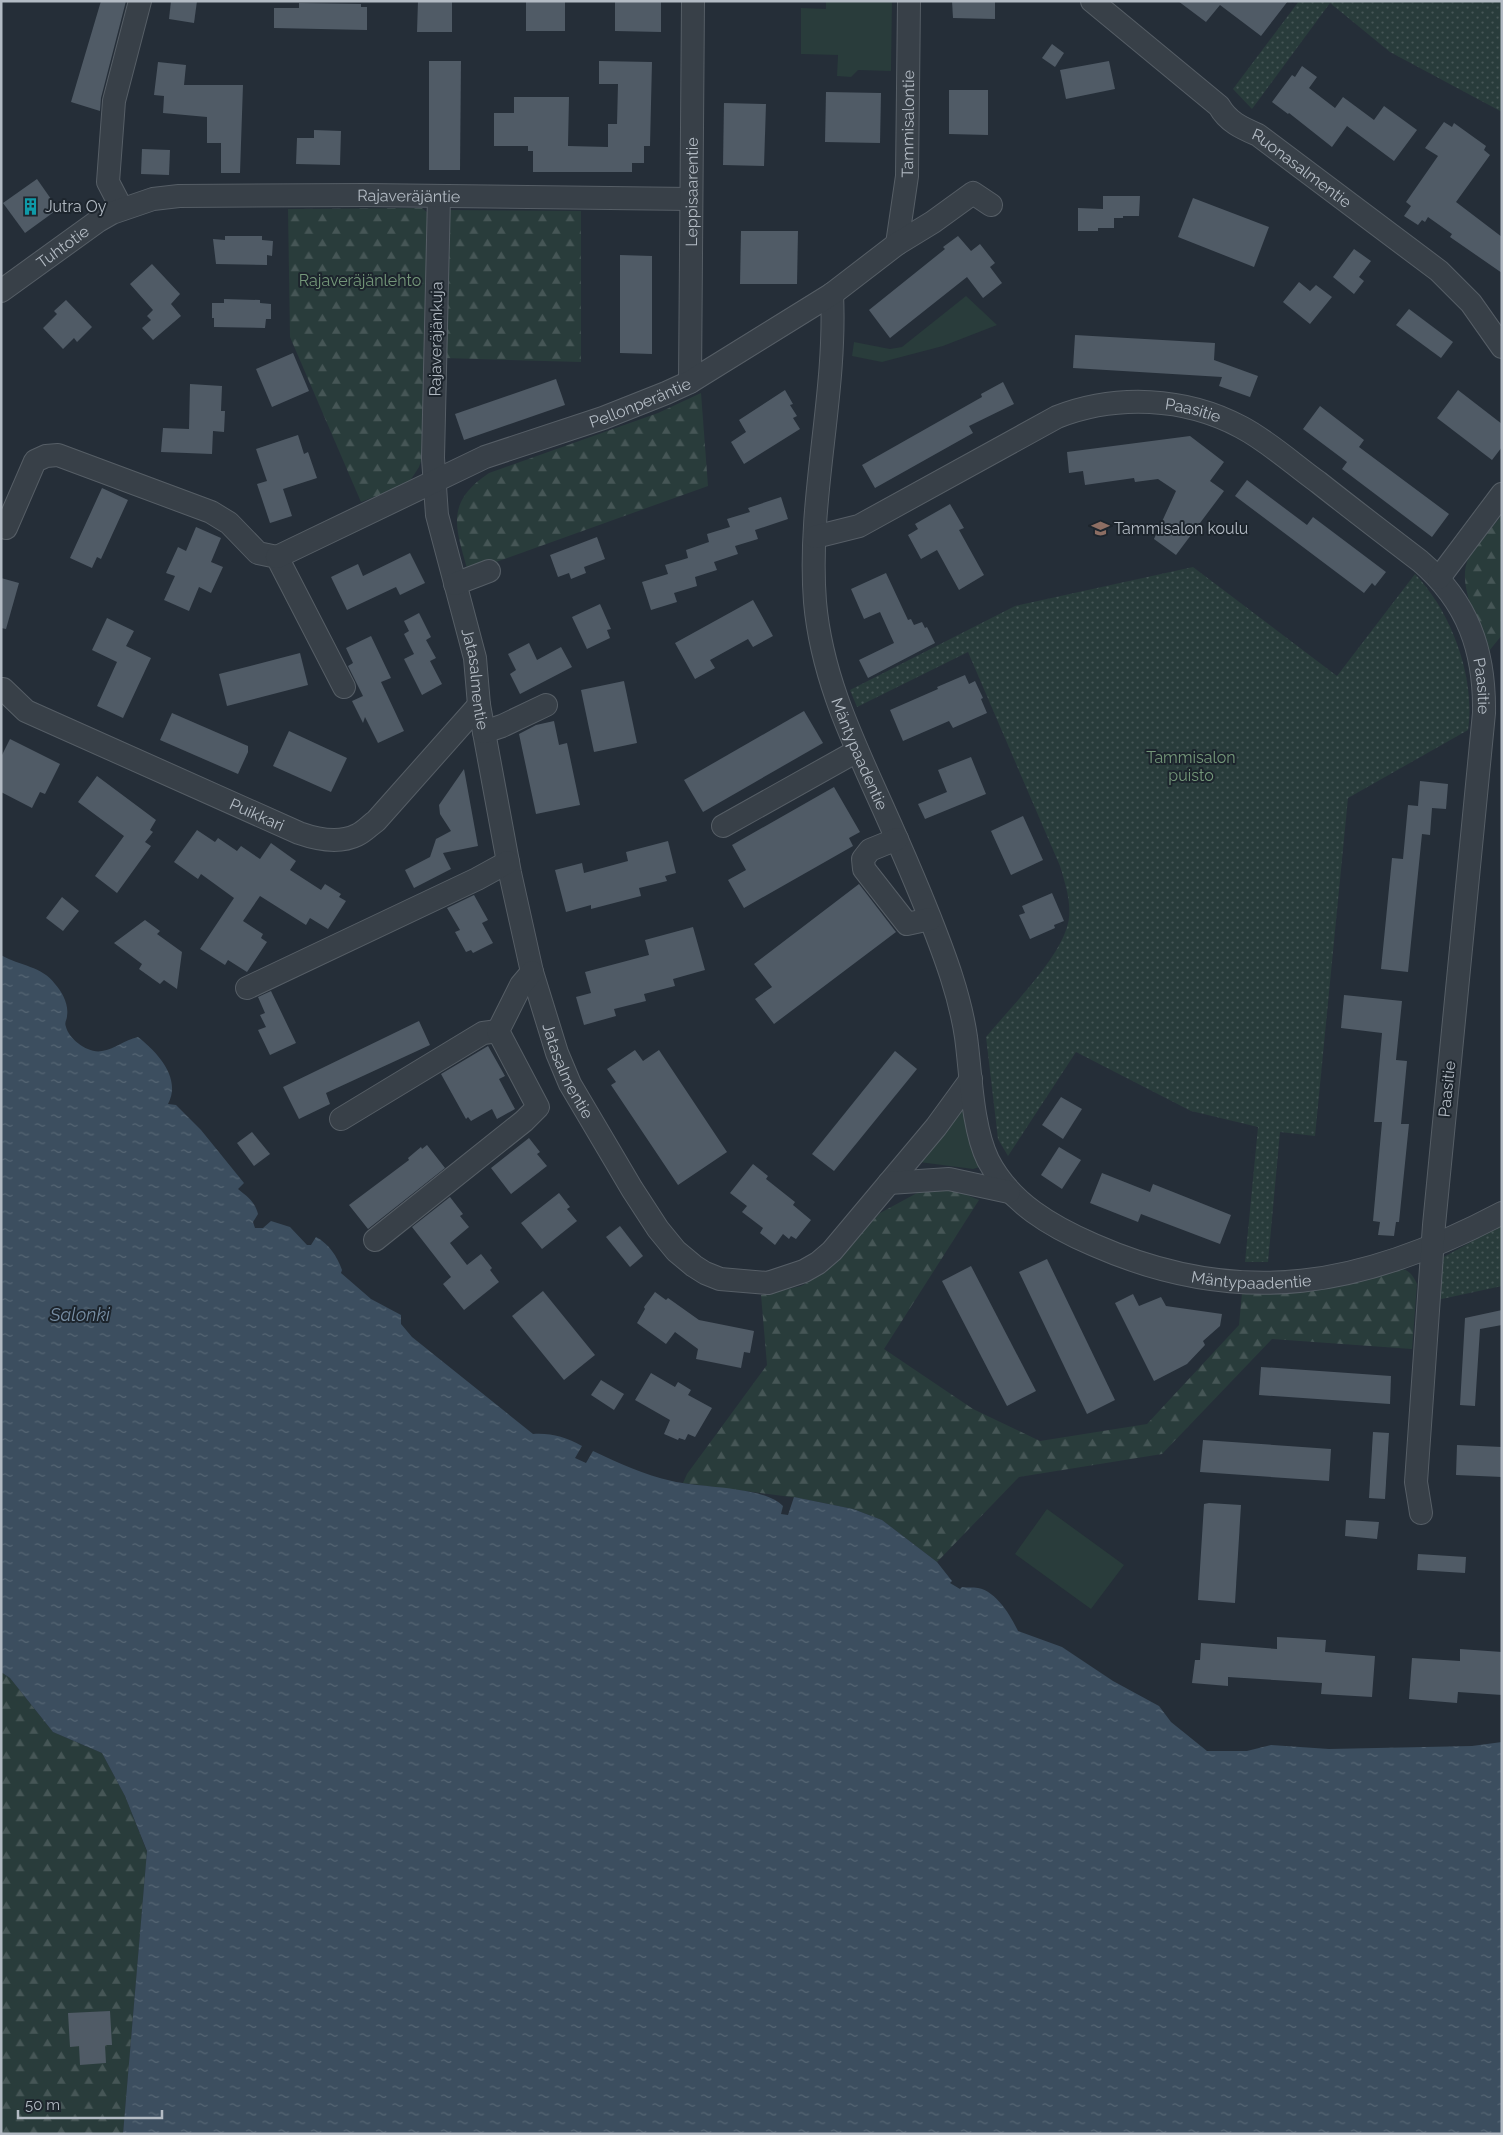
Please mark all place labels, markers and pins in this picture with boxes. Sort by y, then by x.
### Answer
building icon: Jutra Oy [21,196,41,216]
place label: Jutra Oy [45,197,107,216]
school or university icon: Tammisalon koulu [1090,518,1110,538]
place label: Tammisalon koulu [1114,519,1248,538]

